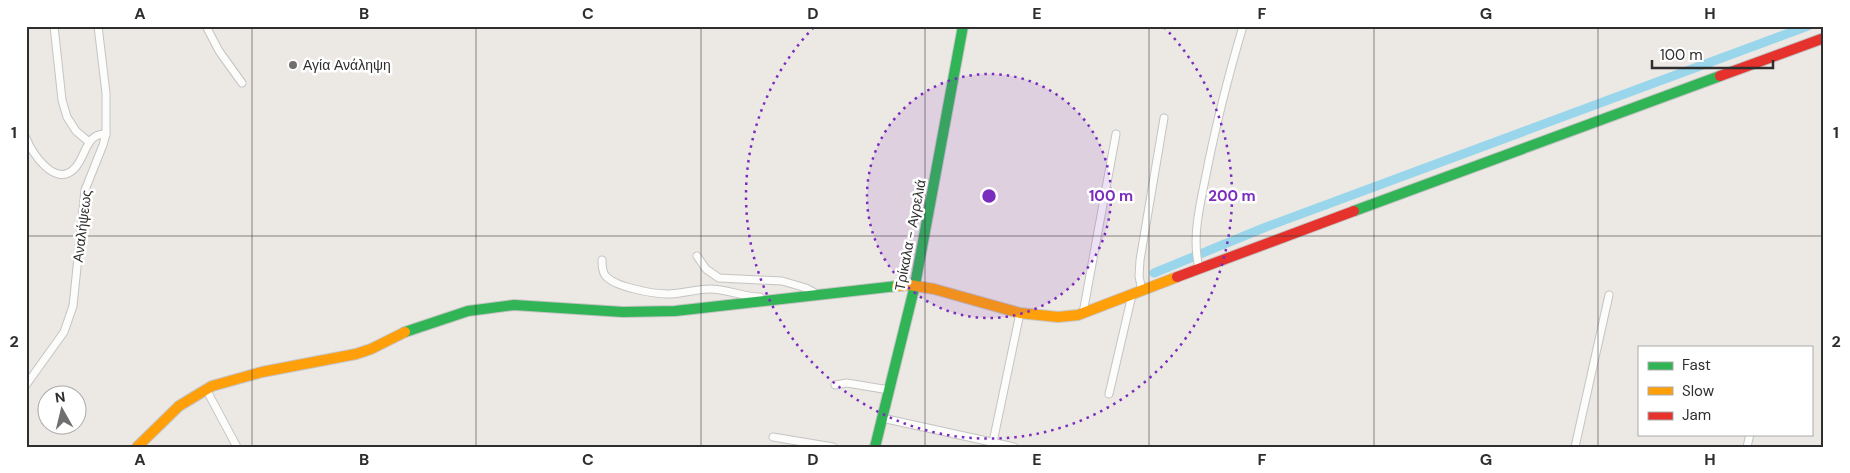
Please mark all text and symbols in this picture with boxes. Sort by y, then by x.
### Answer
text: A [134,3,146,24]
text: B [359,3,369,24]
text: C [582,3,594,24]
text: D [807,3,819,24]
text: E [1032,3,1042,24]
text: F [1258,3,1267,24]
text: G [1480,3,1492,24]
text: H [1704,3,1716,24]
scale bar [1652,38,1774,70]
text: 100 m [1660,45,1703,65]
place label: Αγία Ανάληψη [303,56,391,74]
marker: Αγία Ανάληψη [287,59,299,71]
text: 1 [11,122,17,143]
text: 1 [1833,122,1839,143]
street label: Τρίκαλα - Αγρελιά [890,178,930,292]
text: 100 m [1089,186,1133,206]
text: 200 m [1208,186,1256,206]
centre of rings [980,187,998,205]
street label: Αναλήψεως [69,188,95,263]
text: 2 [9,331,19,352]
text: 2 [1831,331,1841,352]
legend [1638,346,1812,436]
text: Fast [1682,355,1711,375]
text: Slow [1682,381,1715,401]
north arrow [38,386,88,436]
text: N [54,388,67,407]
text: Jam [1682,405,1711,425]
text: A [134,449,146,470]
text: B [359,449,369,470]
text: C [582,449,594,470]
text: D [807,449,819,470]
text: E [1032,449,1042,470]
text: F [1258,449,1267,470]
text: G [1480,449,1492,470]
text: H [1704,449,1716,470]

